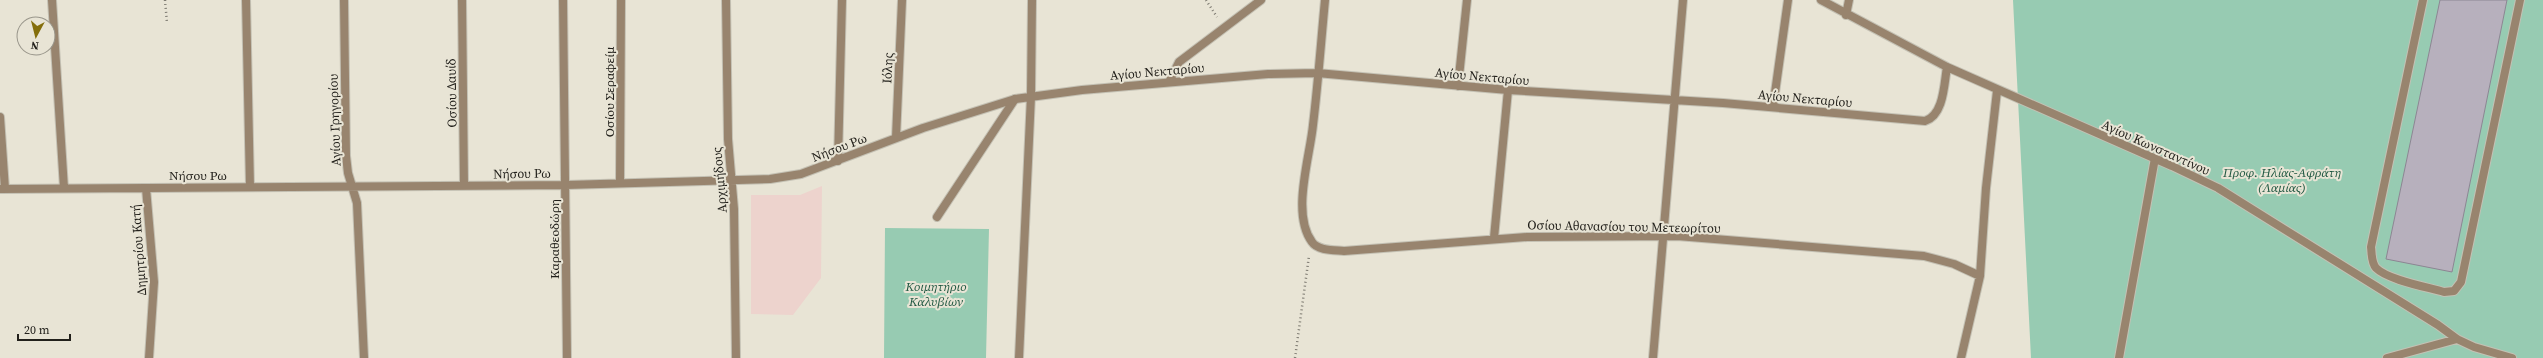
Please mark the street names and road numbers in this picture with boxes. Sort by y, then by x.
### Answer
street label: Οσίου Σεραφείμ [601,46,618,137]
street label: Ιόλης [878,52,897,84]
street label: Οσίου Δαυίδ [442,58,461,128]
street label: Αγίου Νεκταρίου [1109,59,1205,84]
street label: Αγίου Νεκταρίου [1434,64,1530,89]
street label: Αγίου Γρηγορίου [324,73,345,166]
street label: Αγίου Νεκταρίου [1757,86,1853,111]
street label: Αγίου Κωνσταντίνου [2099,116,2213,179]
street label: Νήσου Ρω [809,129,870,166]
street label: Αρχιμήδους [708,146,731,214]
street label: Νήσου Ρω [493,164,551,183]
street label: Νήσου Ρω [169,167,227,184]
street label: Καραθεοδώρη [546,199,563,279]
street label: Δημητρίου Κατή [127,204,150,296]
street label: Οσίου Αθανασίου του Μετεωρίτου [1527,216,1721,237]

